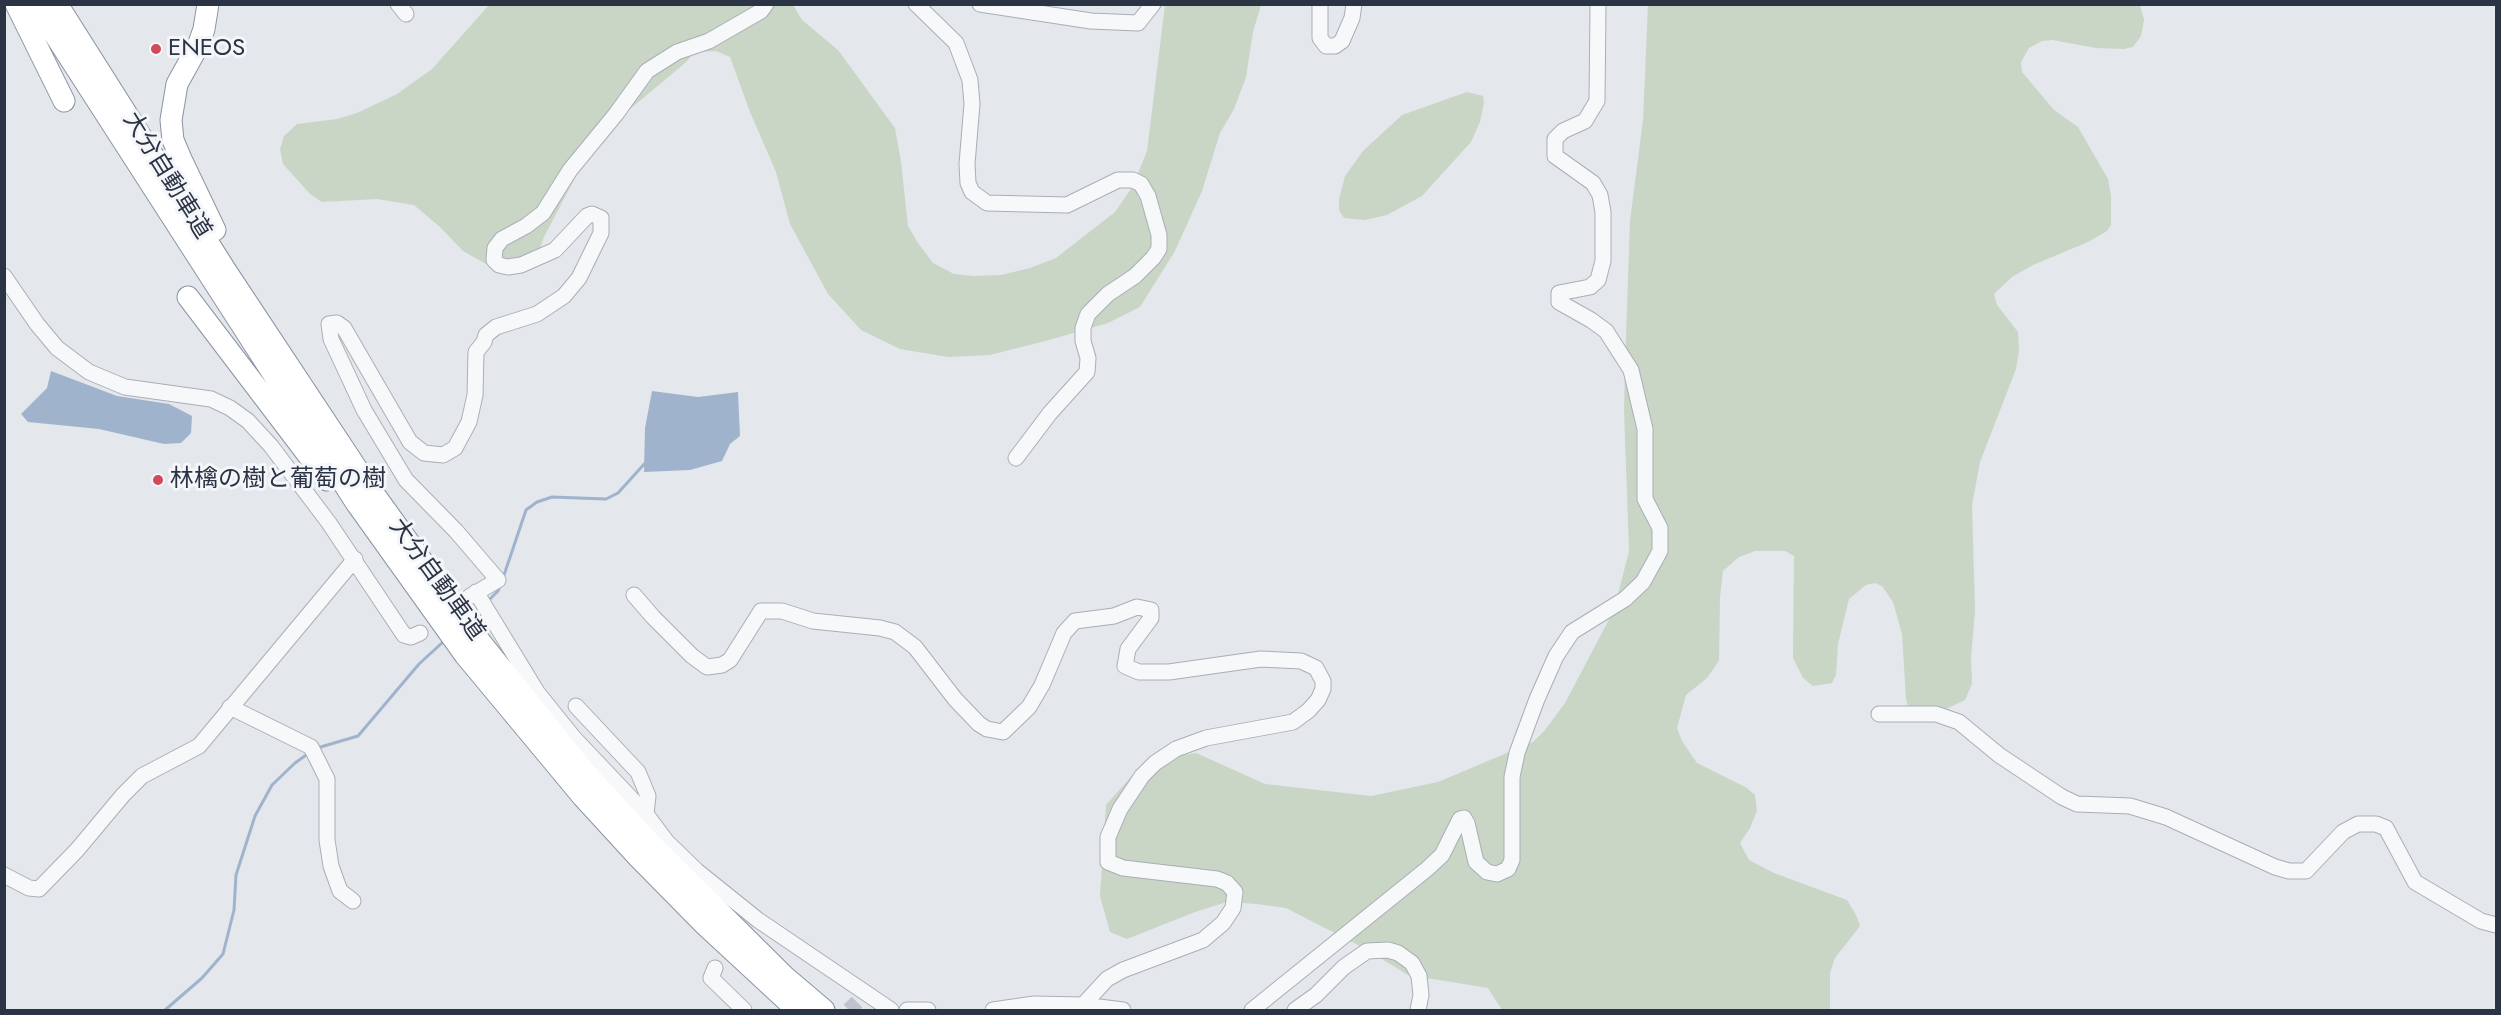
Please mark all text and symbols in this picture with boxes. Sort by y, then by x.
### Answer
place label: ENEOS [168,35,245,63]
marker: ENEOS [149,42,163,56]
street label: 大分自動車道 [116,107,216,245]
place label: 林檎の樹と葡萄の樹 [170,466,386,494]
marker: 林檎の樹と葡萄の樹 [151,473,165,487]
street label: 大分自動車道 [382,513,490,647]

